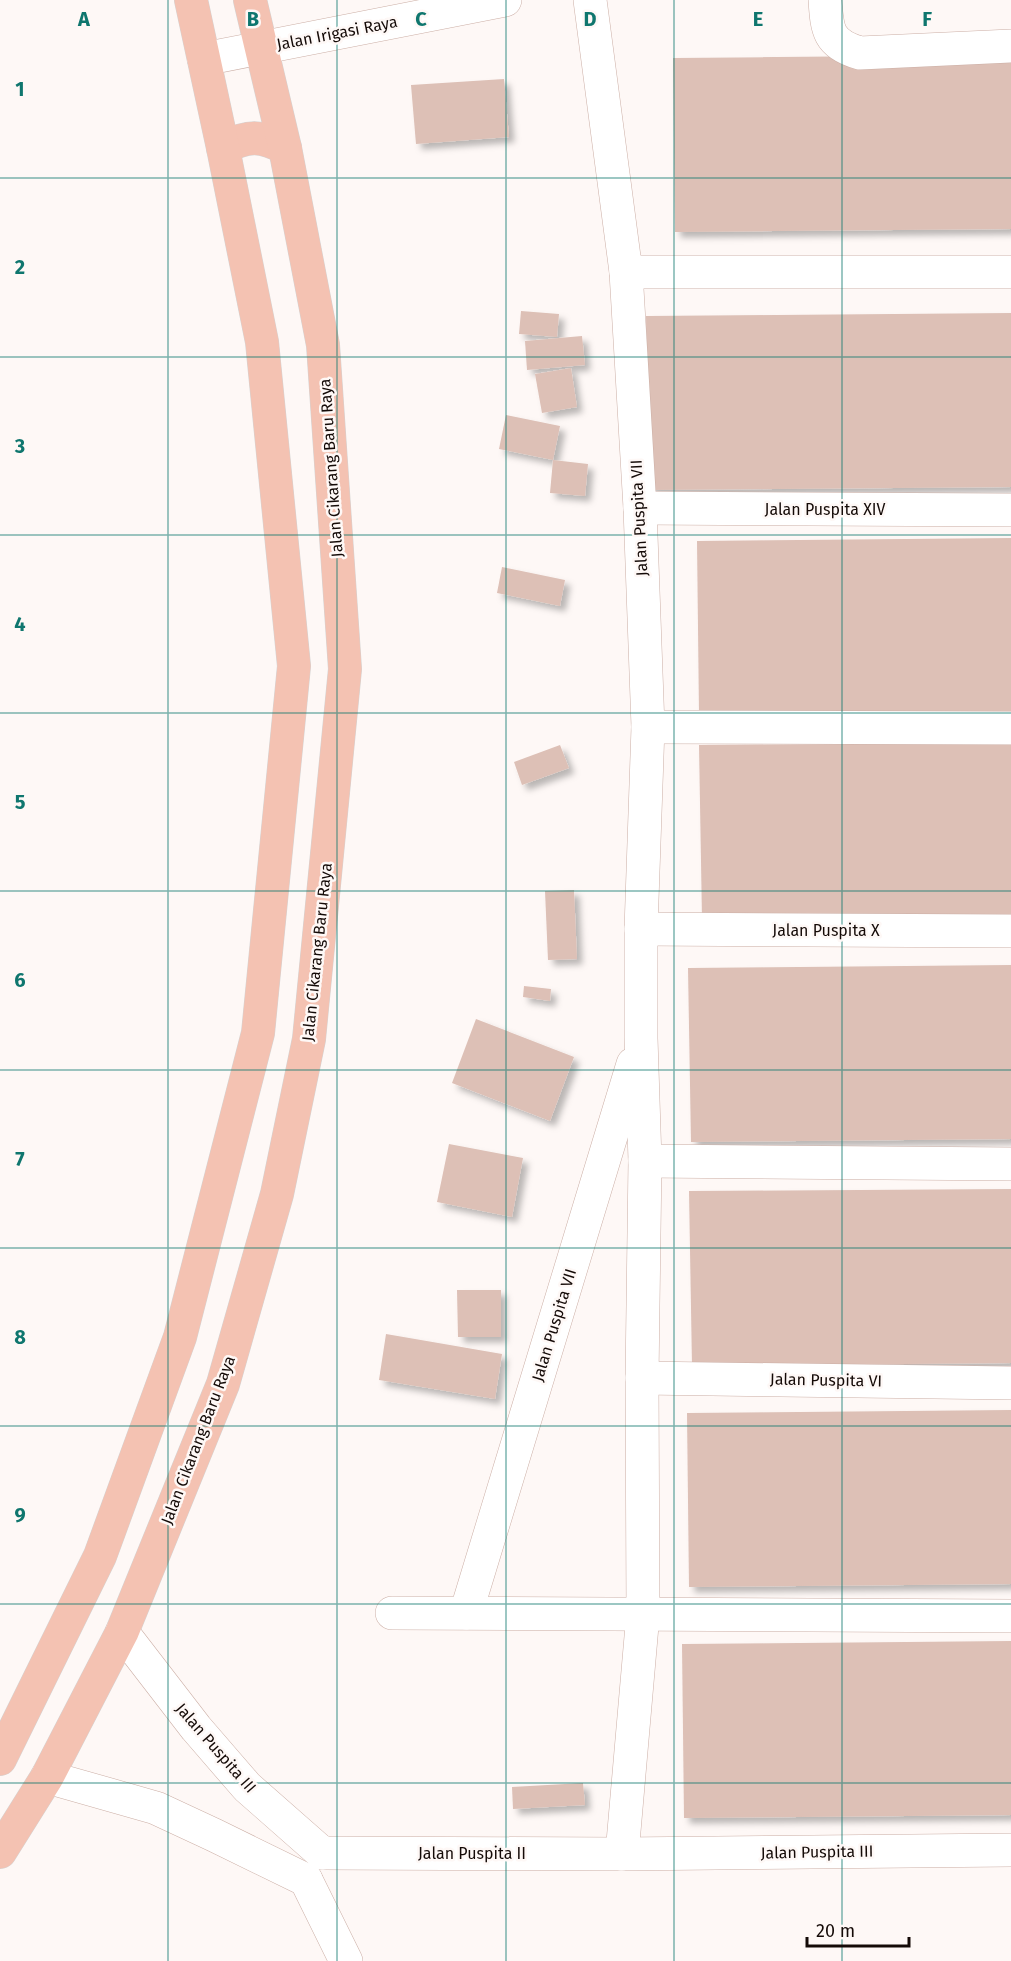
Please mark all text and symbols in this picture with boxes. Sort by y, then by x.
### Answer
text: A [77,7,91,31]
text: B [247,7,259,31]
text: C [415,7,427,31]
text: D [583,7,597,31]
text: E [753,7,763,31]
text: F [922,7,932,31]
street label: Jalan Irigasi Raya [275,12,399,54]
text: 1 [15,77,25,101]
text: 2 [15,255,25,279]
street label: Jalan Cikarang Baru Raya [315,378,347,558]
text: 3 [14,434,25,458]
street label: Jalan Puspita VII [626,459,652,577]
street label: Jalan Puspita XIV [765,500,886,519]
text: 4 [14,612,26,636]
text: 5 [15,790,26,814]
street label: Jalan Cikarang Baru Raya [298,862,336,1042]
street label: Jalan Puspita X [772,921,880,940]
text: 6 [14,968,26,992]
text: 7 [15,1147,25,1171]
street label: Jalan Puspita VII [528,1266,580,1384]
text: 8 [14,1325,26,1349]
street label: Jalan Cikarang Baru Raya [157,1353,239,1527]
street label: Jalan Puspita VI [770,1370,882,1390]
text: 9 [14,1503,26,1527]
street label: Jalan Puspita III [172,1699,260,1797]
street label: Jalan Puspita III [760,1842,874,1862]
street label: Jalan Puspita II [418,1844,526,1863]
scale bar [807,1910,909,1948]
text: 20 m [816,1920,855,1942]

